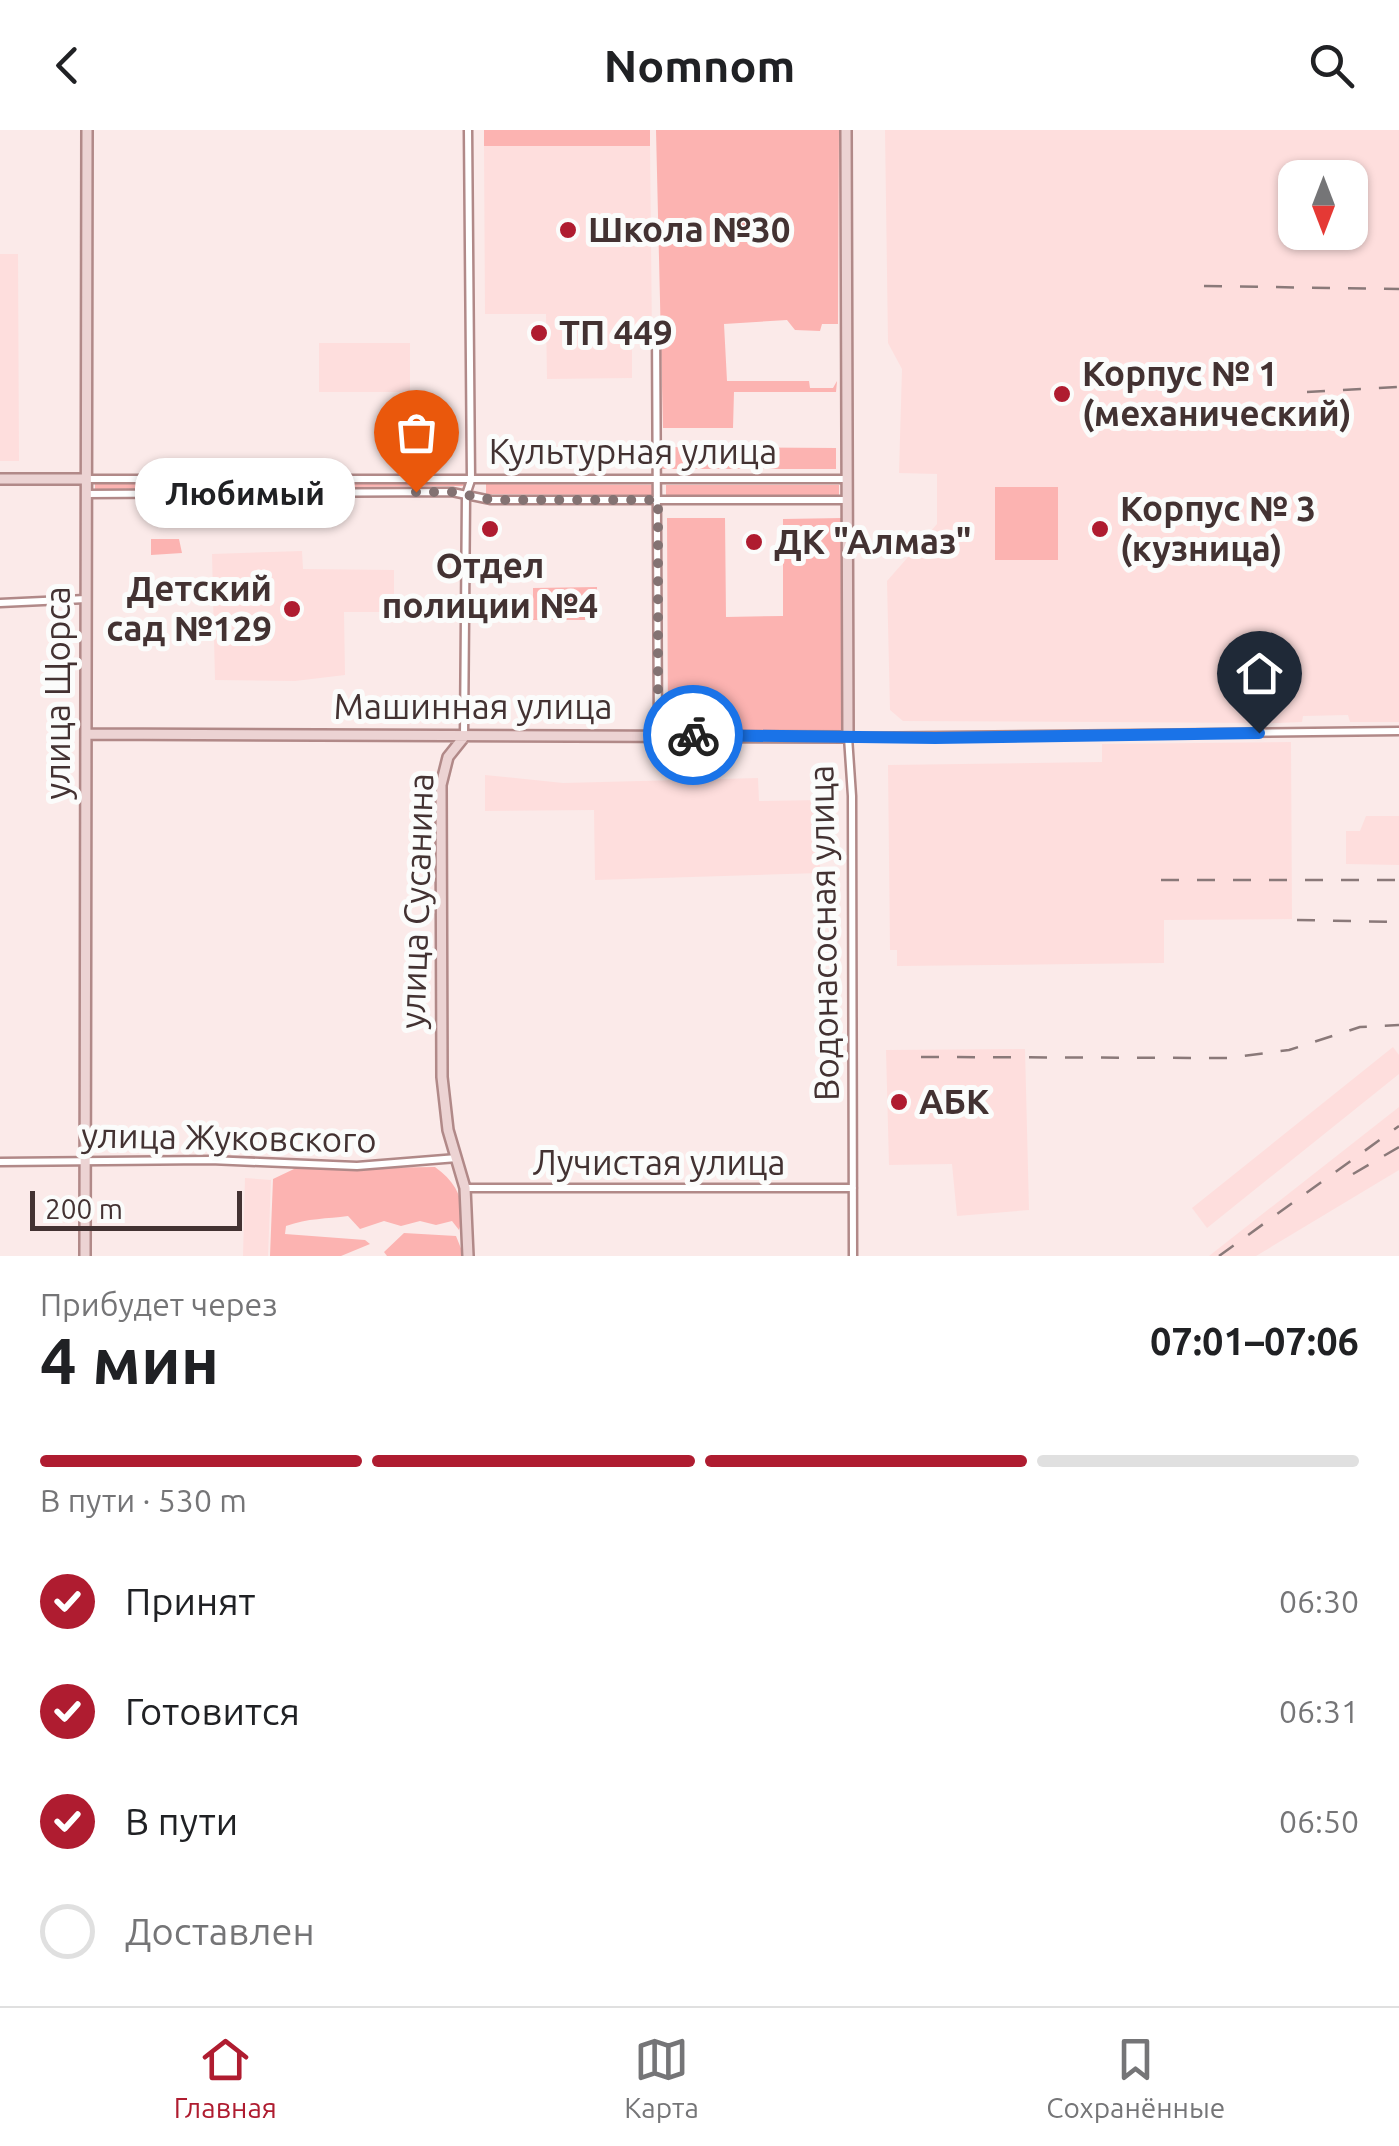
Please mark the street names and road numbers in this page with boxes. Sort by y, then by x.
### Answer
street label: Культурная улица [489,431,777,471]
street label: улица Щорса [37,586,77,800]
street label: Машинная улица [333,686,613,726]
street label: Водонасосная улица [800,765,846,1101]
street label: улица Сусанина [392,772,440,1030]
street label: улица Жуковского [81,1114,377,1160]
street label: Лучистая улица [532,1142,786,1182]

